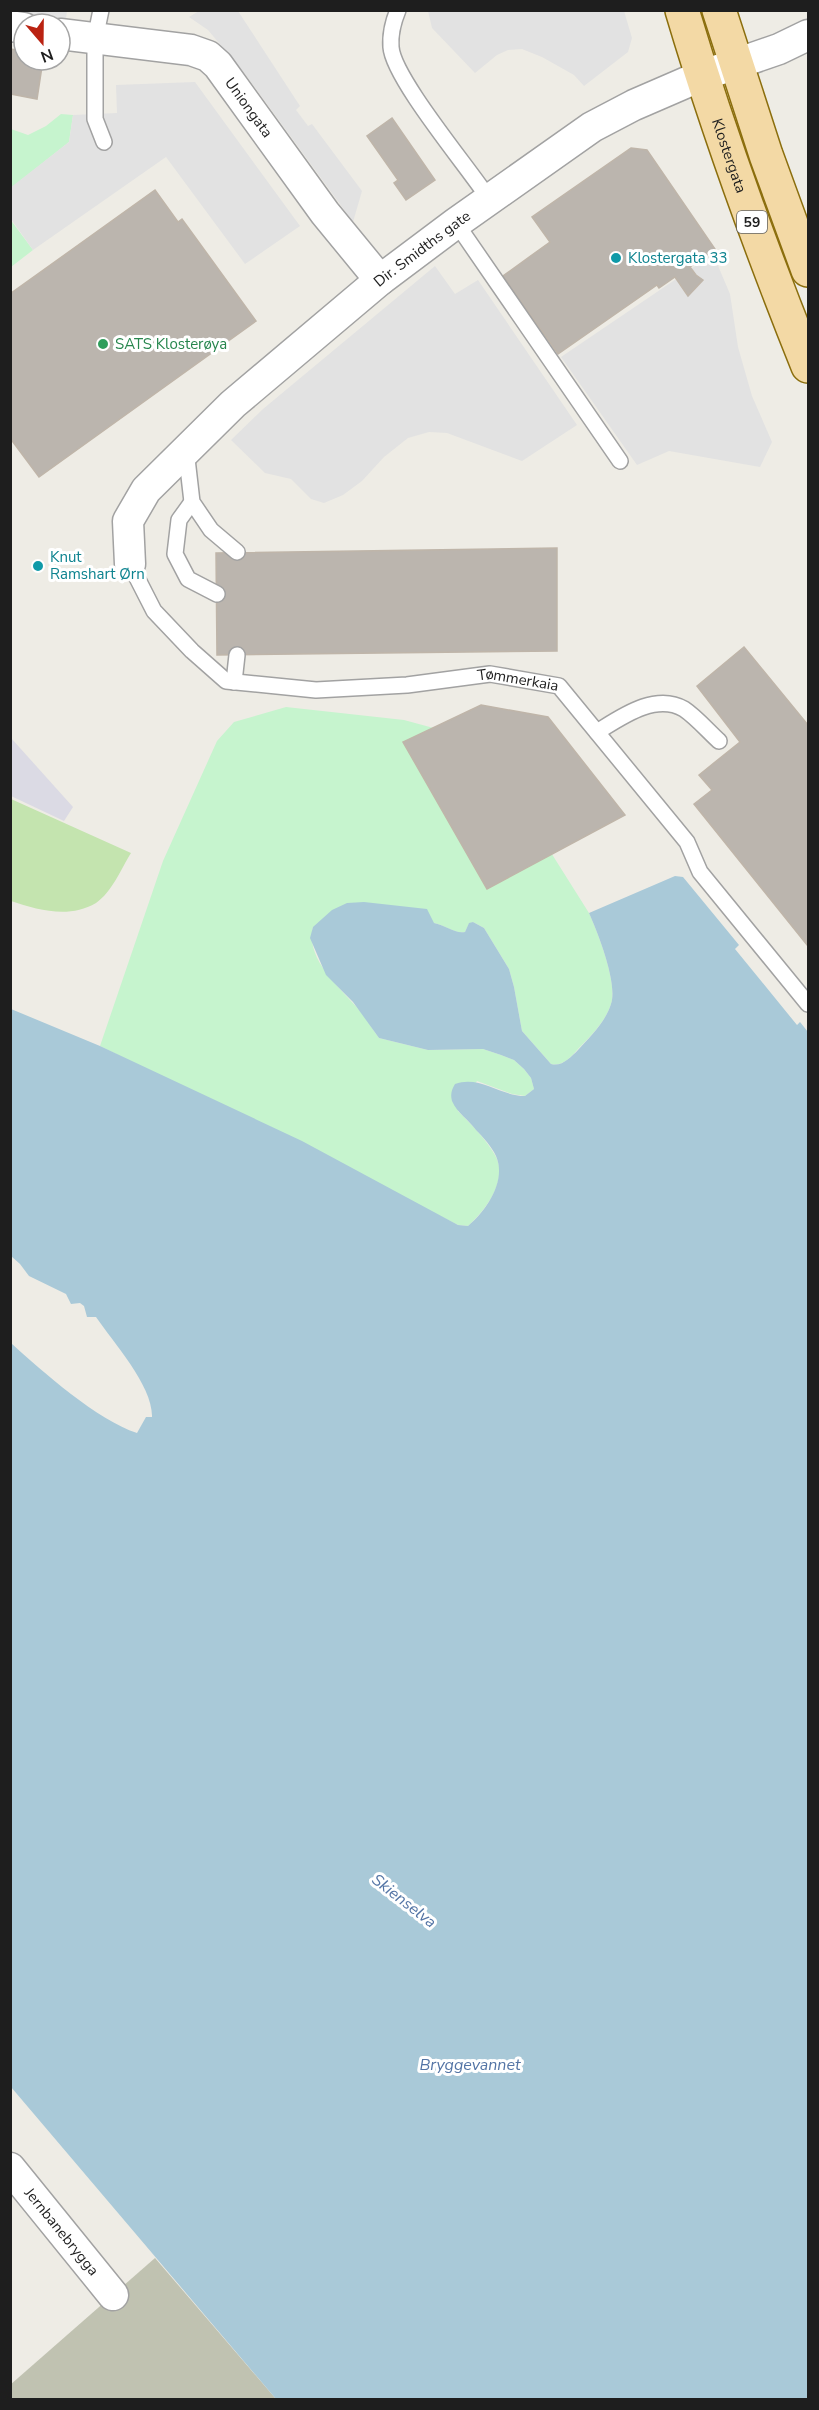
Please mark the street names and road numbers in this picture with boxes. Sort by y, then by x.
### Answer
street label: Uniongata [220,73,277,142]
street label: Klostergata [707,116,751,196]
street label: Dir. Smidths gate [369,206,474,291]
road number: 59 [737,211,767,233]
street label: Tømmerkaia [476,664,560,696]
street label: Jernbanebrygga [19,2183,103,2280]

